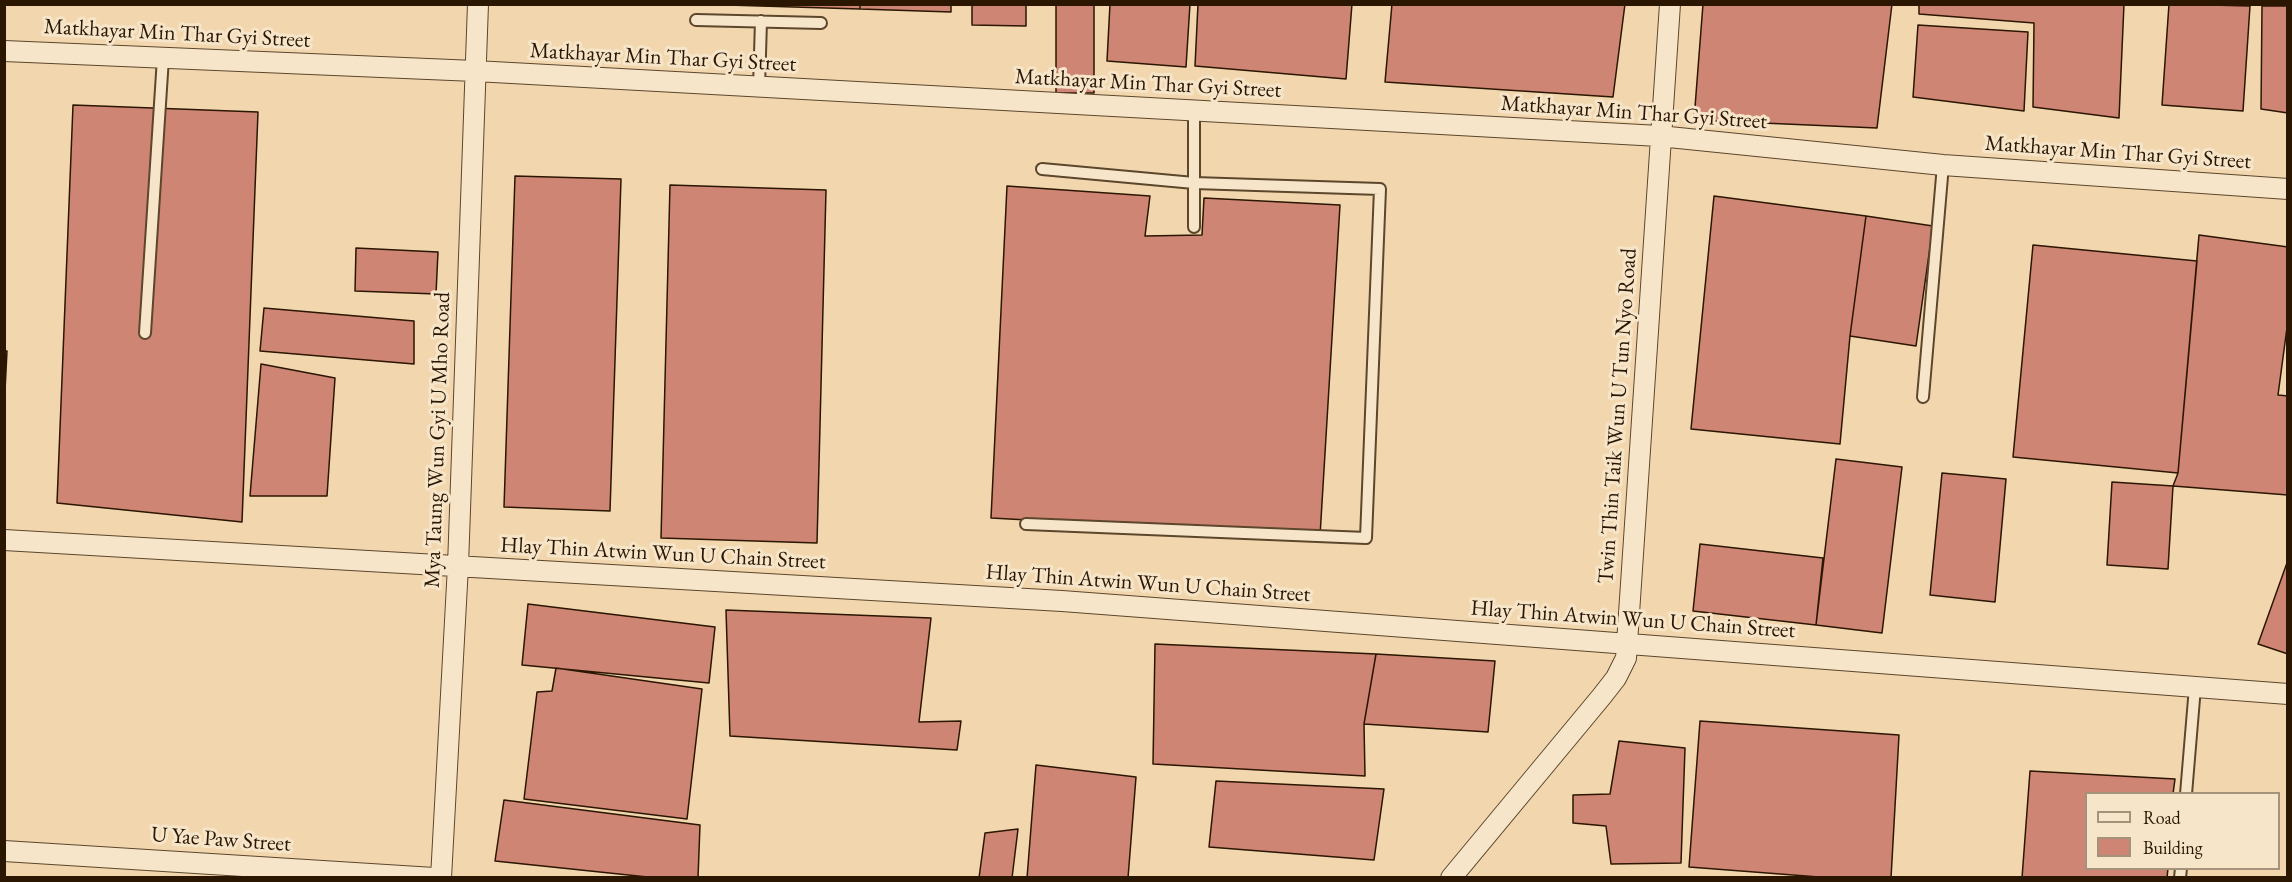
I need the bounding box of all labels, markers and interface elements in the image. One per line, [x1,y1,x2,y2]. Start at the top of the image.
street label: Matkhayar Min Thar Gyi Street [43,14,311,54]
street label: Matkhayar Min Thar Gyi Street [529,38,797,78]
street label: Matkhayar Min Thar Gyi Street [1014,64,1282,104]
street label: Matkhayar Min Thar Gyi Street [1500,91,1768,135]
street label: Matkhayar Min Thar Gyi Street [1984,131,2252,175]
street label: Twin Thin Taik Wun U Tun Nyo Road [1593,247,1643,585]
street label: Mya Taung Wun Gyi U Mho Road [420,292,456,588]
street label: Hlay Thin Atwin Wun U Chain Street [500,532,826,576]
street label: Hlay Thin Atwin Wun U Chain Street [985,559,1311,609]
street label: Hlay Thin Atwin Wun U Chain Street [1470,595,1796,645]
legend [2085,792,2280,870]
text: Road [2143,806,2181,829]
street label: U Yae Paw Street [150,822,292,858]
text: Building [2143,836,2203,859]

